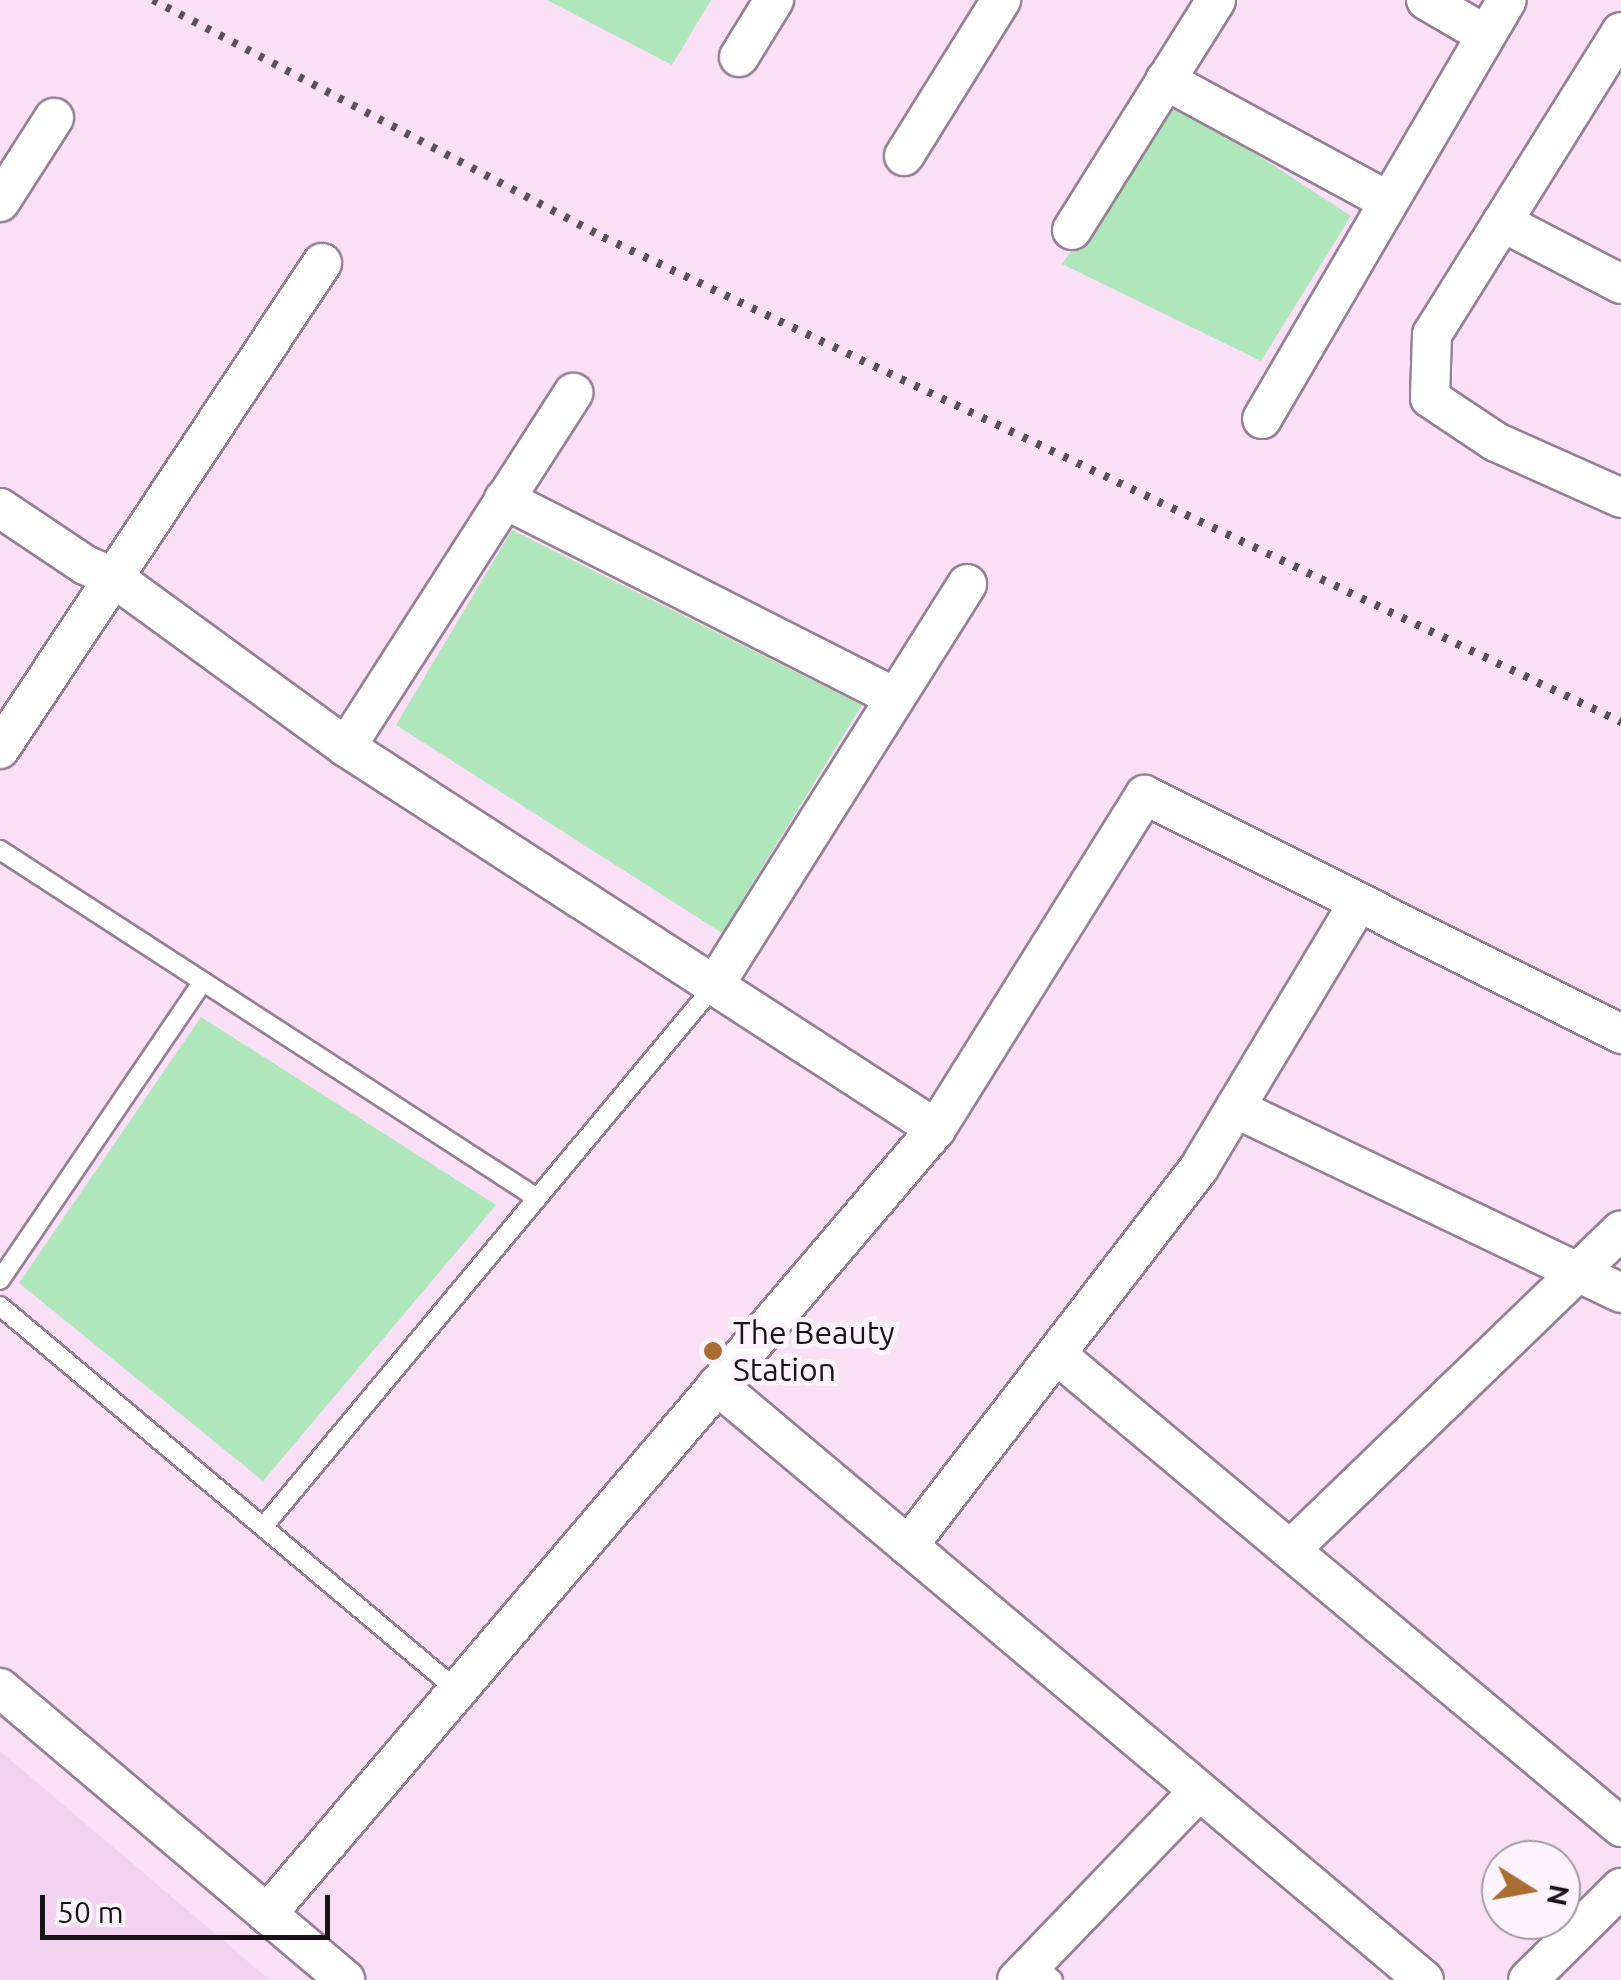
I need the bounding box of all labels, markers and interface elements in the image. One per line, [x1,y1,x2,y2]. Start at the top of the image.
place label: The Beauty Station [733,1314,895,1389]
marker: The Beauty Station [702,1340,724,1362]
north arrow [1481,1840,1581,1940]
scale bar [45,1875,335,1937]
text: N [1542,1882,1576,1909]
text: 50 m [57,1895,124,1929]

